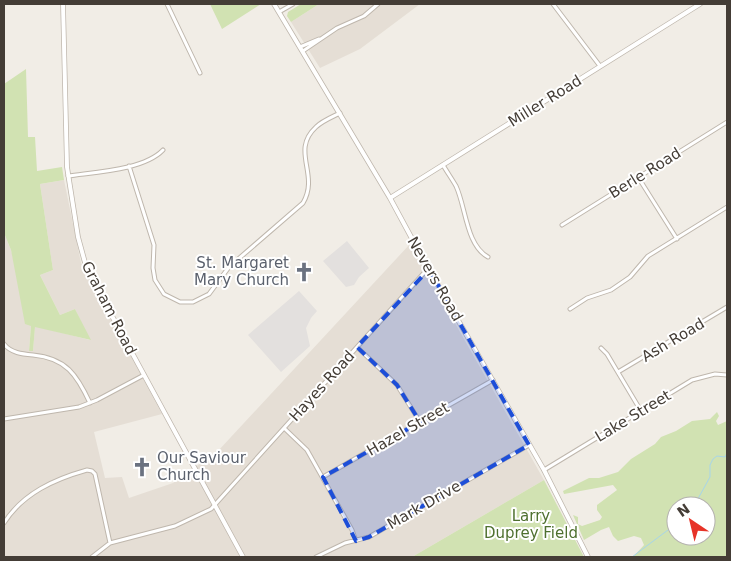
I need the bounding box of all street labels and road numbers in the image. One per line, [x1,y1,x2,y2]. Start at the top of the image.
street label: Miller Road [505,71,585,131]
street label: Berle Road [606,144,684,202]
street label: Nevers Road [403,233,467,325]
street label: Graham Road [78,258,140,358]
street label: Ash Road [638,314,708,366]
street label: Hayes Road [286,347,358,425]
street label: Lake Street [592,386,674,446]
street label: Hazel Street [364,398,452,460]
street label: Mark Drive [384,477,464,533]

